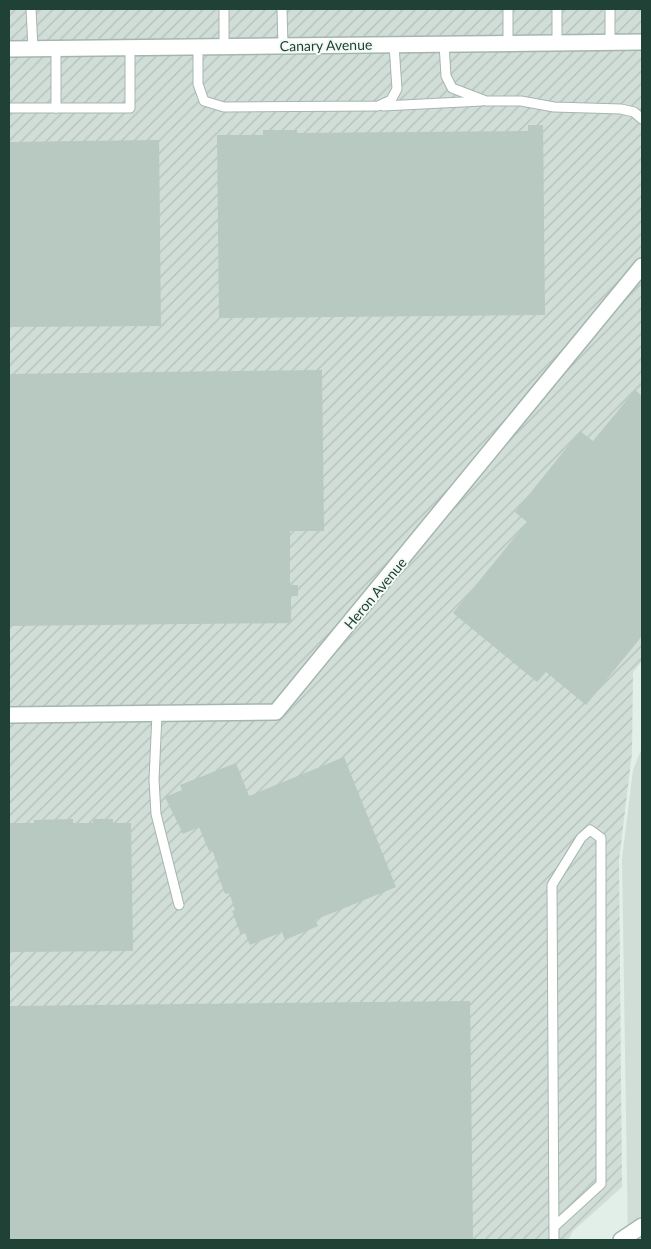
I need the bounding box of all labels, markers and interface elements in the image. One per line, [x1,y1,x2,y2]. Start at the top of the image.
street label: Canary Avenue [280,36,372,54]
street label: Heron Avenue [340,554,410,632]

